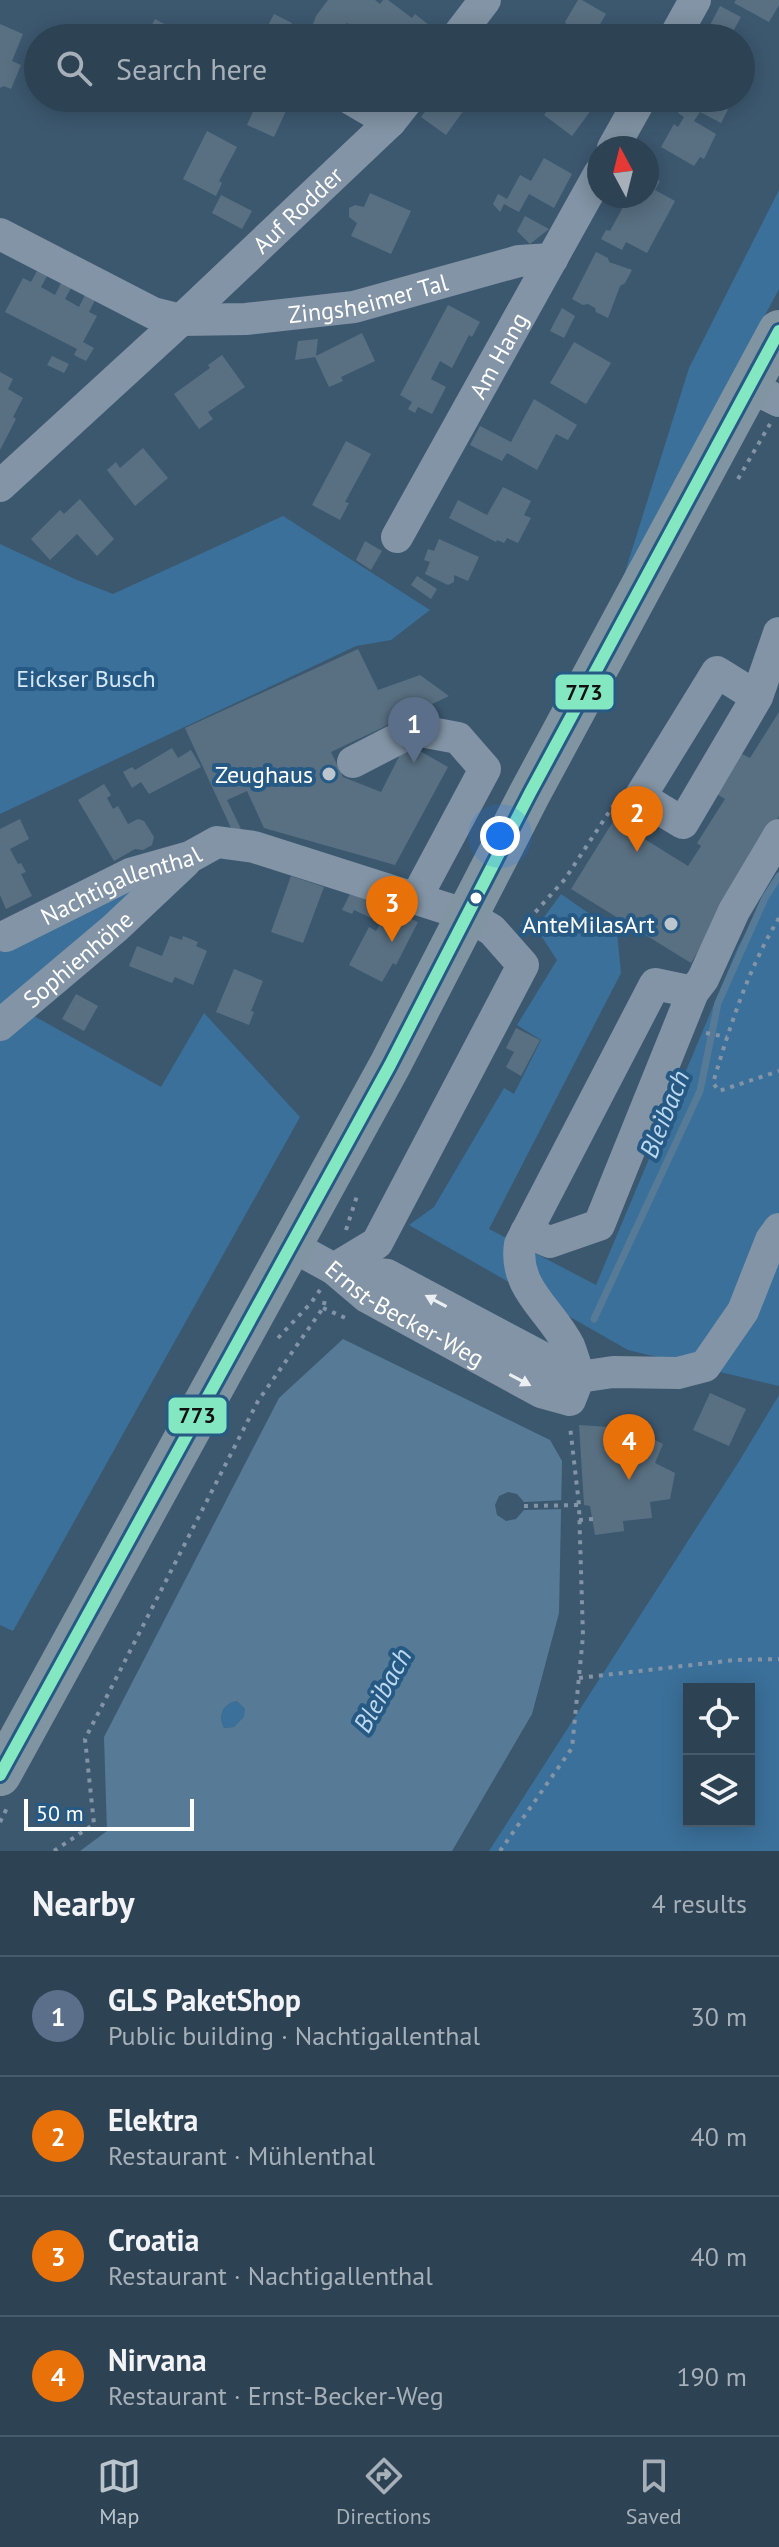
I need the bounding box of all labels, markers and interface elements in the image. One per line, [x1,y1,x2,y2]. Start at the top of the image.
search box [24,24,755,112]
icon: search [52,46,96,90]
text: Search here [116,49,267,88]
north arrow [587,136,659,208]
street label: Auf Rodder [246,159,349,260]
street label: Zingsheimer Tal [287,266,451,330]
street label: Am Hang [462,307,535,404]
park label: Eickser Busch [16,663,156,694]
line badge: 773 [554,673,615,711]
text: 773 [565,678,603,706]
pin: 1 [388,697,440,763]
place label: Zeughaus [215,759,313,790]
marker: Zeughaus [320,765,338,783]
pin: 2 [611,786,663,852]
your location [480,816,520,856]
street label: Nachtigallenthal [35,838,207,932]
pin: 3 [366,876,418,942]
unlabelled marker [468,890,484,906]
street label: Sophienhöhe [16,904,139,1015]
place label: AnteMilasArt [522,909,655,940]
marker: AnteMilasArt [662,915,680,933]
water label: Bleibach [632,1066,696,1162]
street label: Ernst-Becker-Weg [319,1253,490,1374]
one-way arrow [425,1294,447,1308]
one-way arrow [509,1374,532,1387]
line badge: 773 [167,1396,228,1435]
text: 773 [178,1401,216,1429]
pin: 4 [603,1414,655,1480]
water label: Bleibach [345,1642,419,1738]
map controls [683,1683,755,1827]
button: locate [683,1683,755,1755]
button: layers [683,1755,755,1827]
scale bar [24,1795,194,1831]
text: 50 m [36,1799,84,1827]
text: Nearby [32,1881,134,1925]
text: 4 results [652,1887,747,1920]
text: GLS PaketShop [108,1980,301,2019]
text: 1 [51,2000,65,2033]
text: 30 m [691,2000,747,2033]
text: Public building · Nachtigallenthal [108,2019,480,2052]
text: Elektra [108,2100,198,2139]
text: 2 [51,2120,65,2153]
text: 40 m [691,2120,747,2153]
text: Restaurant · Mühlenthal [108,2139,375,2172]
text: Croatia [108,2220,199,2259]
text: 3 [51,2240,65,2273]
text: 40 m [691,2240,747,2273]
text: Restaurant · Nachtigallenthal [108,2259,433,2292]
text: Nirvana [108,2340,207,2379]
text: 4 [51,2360,65,2393]
text: 190 m [676,2360,747,2393]
text: Restaurant · Ernst-Becker-Weg [108,2379,444,2412]
tab: Map [97,2454,141,2530]
tab: Directions [336,2454,431,2530]
tab: Saved [626,2454,682,2530]

